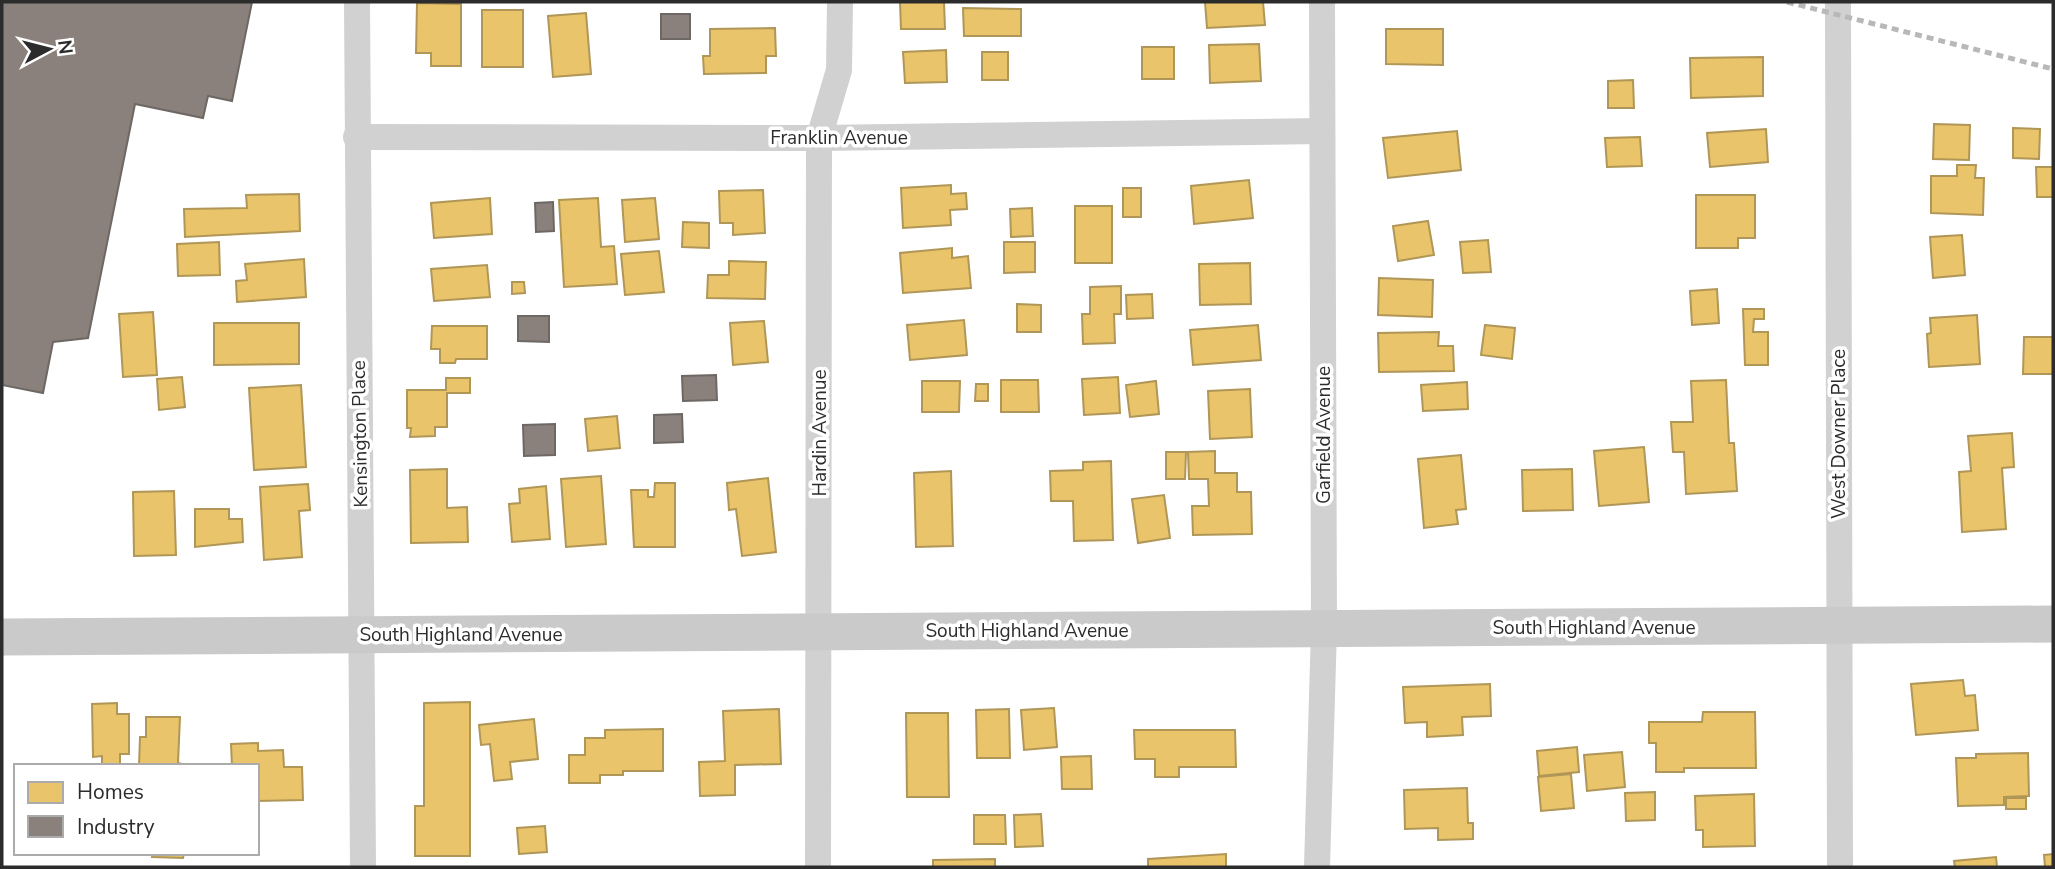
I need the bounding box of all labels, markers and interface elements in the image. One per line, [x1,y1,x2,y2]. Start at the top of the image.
north arrow [14,14,84,84]
text: N [51,38,79,56]
street label: Franklin Avenue [770,125,908,151]
street label: West Downer Place [1826,349,1852,519]
street label: Kensington Place [346,360,374,508]
street label: Garfield Avenue [1311,366,1337,504]
street label: Hardin Avenue [807,369,833,497]
street label: South Highland Avenue [1492,615,1696,641]
street label: South Highland Avenue [925,618,1129,644]
street label: South Highland Avenue [359,622,563,648]
legend [14,764,259,855]
text: Homes [77,778,144,806]
text: Industry [77,813,155,841]

